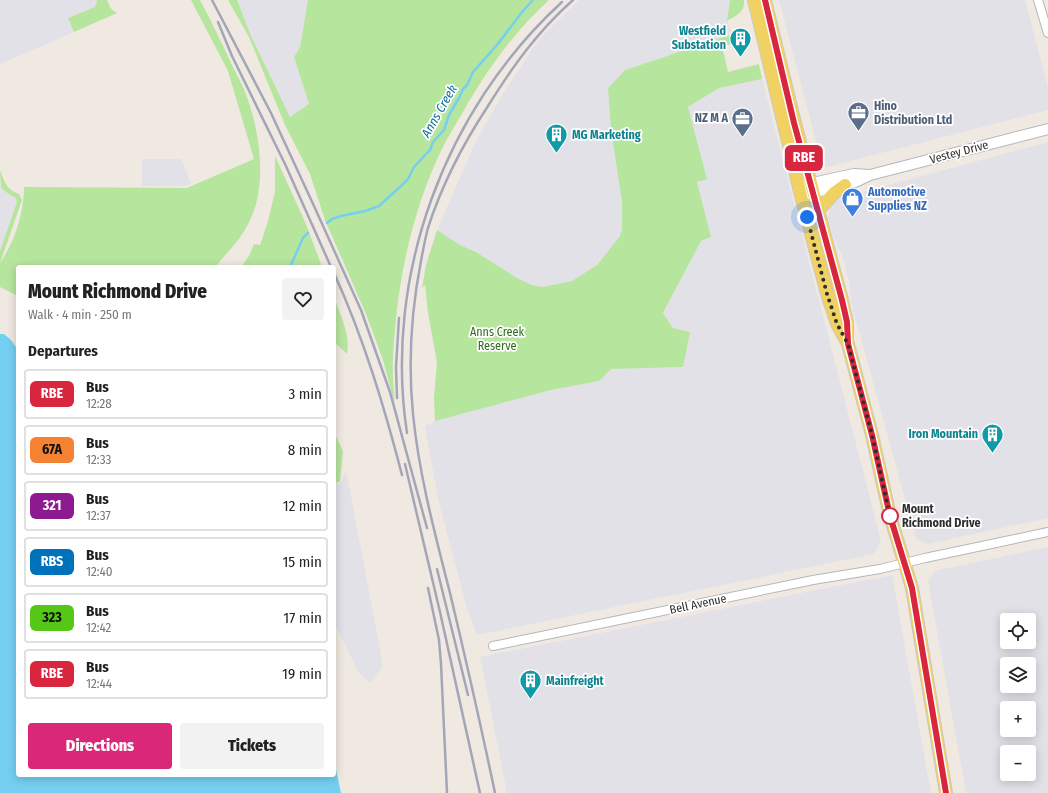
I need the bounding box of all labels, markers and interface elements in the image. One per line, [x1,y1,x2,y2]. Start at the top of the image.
place label: Westfield Substation [672,24,726,52]
building icon: Westfield Substation [728,25,754,58]
water label: Anns Creek [417,82,460,141]
place label: Hino Distribution Ltd [874,99,952,127]
office icon: Hino Distribution Ltd [845,100,871,133]
office icon: NZ M A [730,105,756,138]
place label: NZ M A [695,111,728,125]
building icon: MG Marketing [543,122,569,155]
place label: MG Marketing [572,128,641,142]
street label: Vestey Drive [928,137,990,167]
line badge: RBE [781,145,827,171]
text: RBE [793,149,815,166]
place label: Automotive Supplies NZ [867,185,927,213]
shop icon: Automotive Supplies NZ [840,186,866,219]
your location [797,207,817,227]
button: heart [282,278,324,320]
text: Mount Richmond Drive [28,280,207,303]
text: Walk · 4 min · 250 m [28,307,132,322]
park label: Anns Creek Reserve [470,325,524,353]
text: Departures [28,342,98,360]
text: Bus [86,378,109,396]
text: RBE [41,385,63,402]
text: 3 min [288,385,322,403]
text: 12:28 [86,396,112,411]
building icon: Iron Mountain [980,421,1006,454]
place label: Iron Mountain [908,427,978,441]
text: Bus [86,434,109,452]
text: 67A [42,441,62,458]
text: 8 min [288,441,322,459]
text: 12:33 [86,452,111,467]
text: Bus [86,490,109,508]
text: 321 [43,497,61,514]
text: 12 min [283,497,322,515]
place label: Mount Richmond Drive [902,502,981,530]
marker: Mount Richmond Drive [881,507,899,525]
text: 12:37 [86,508,111,523]
text: Bus [86,546,109,564]
text: RBS [41,553,63,570]
text: 15 min [283,553,322,571]
text: 12:40 [86,564,113,579]
street label: Bell Avenue [668,591,728,617]
text: Bus [86,602,109,620]
text: 323 [42,609,62,626]
text: 17 min [283,609,322,627]
map controls [1000,613,1036,781]
button: locate [1000,613,1036,649]
text: 12:42 [86,620,111,635]
button: layers [1000,657,1036,693]
text: Bus [86,658,109,676]
text: RBE [41,665,63,682]
text: 19 min [282,665,322,683]
building icon: Mainfreight [518,668,544,701]
place label: Mainfreight [546,674,604,688]
text: 12:44 [86,676,112,691]
button: + [1000,701,1036,737]
button: Directions [28,723,172,769]
button: Tickets [180,723,324,769]
button: − [1000,745,1036,781]

